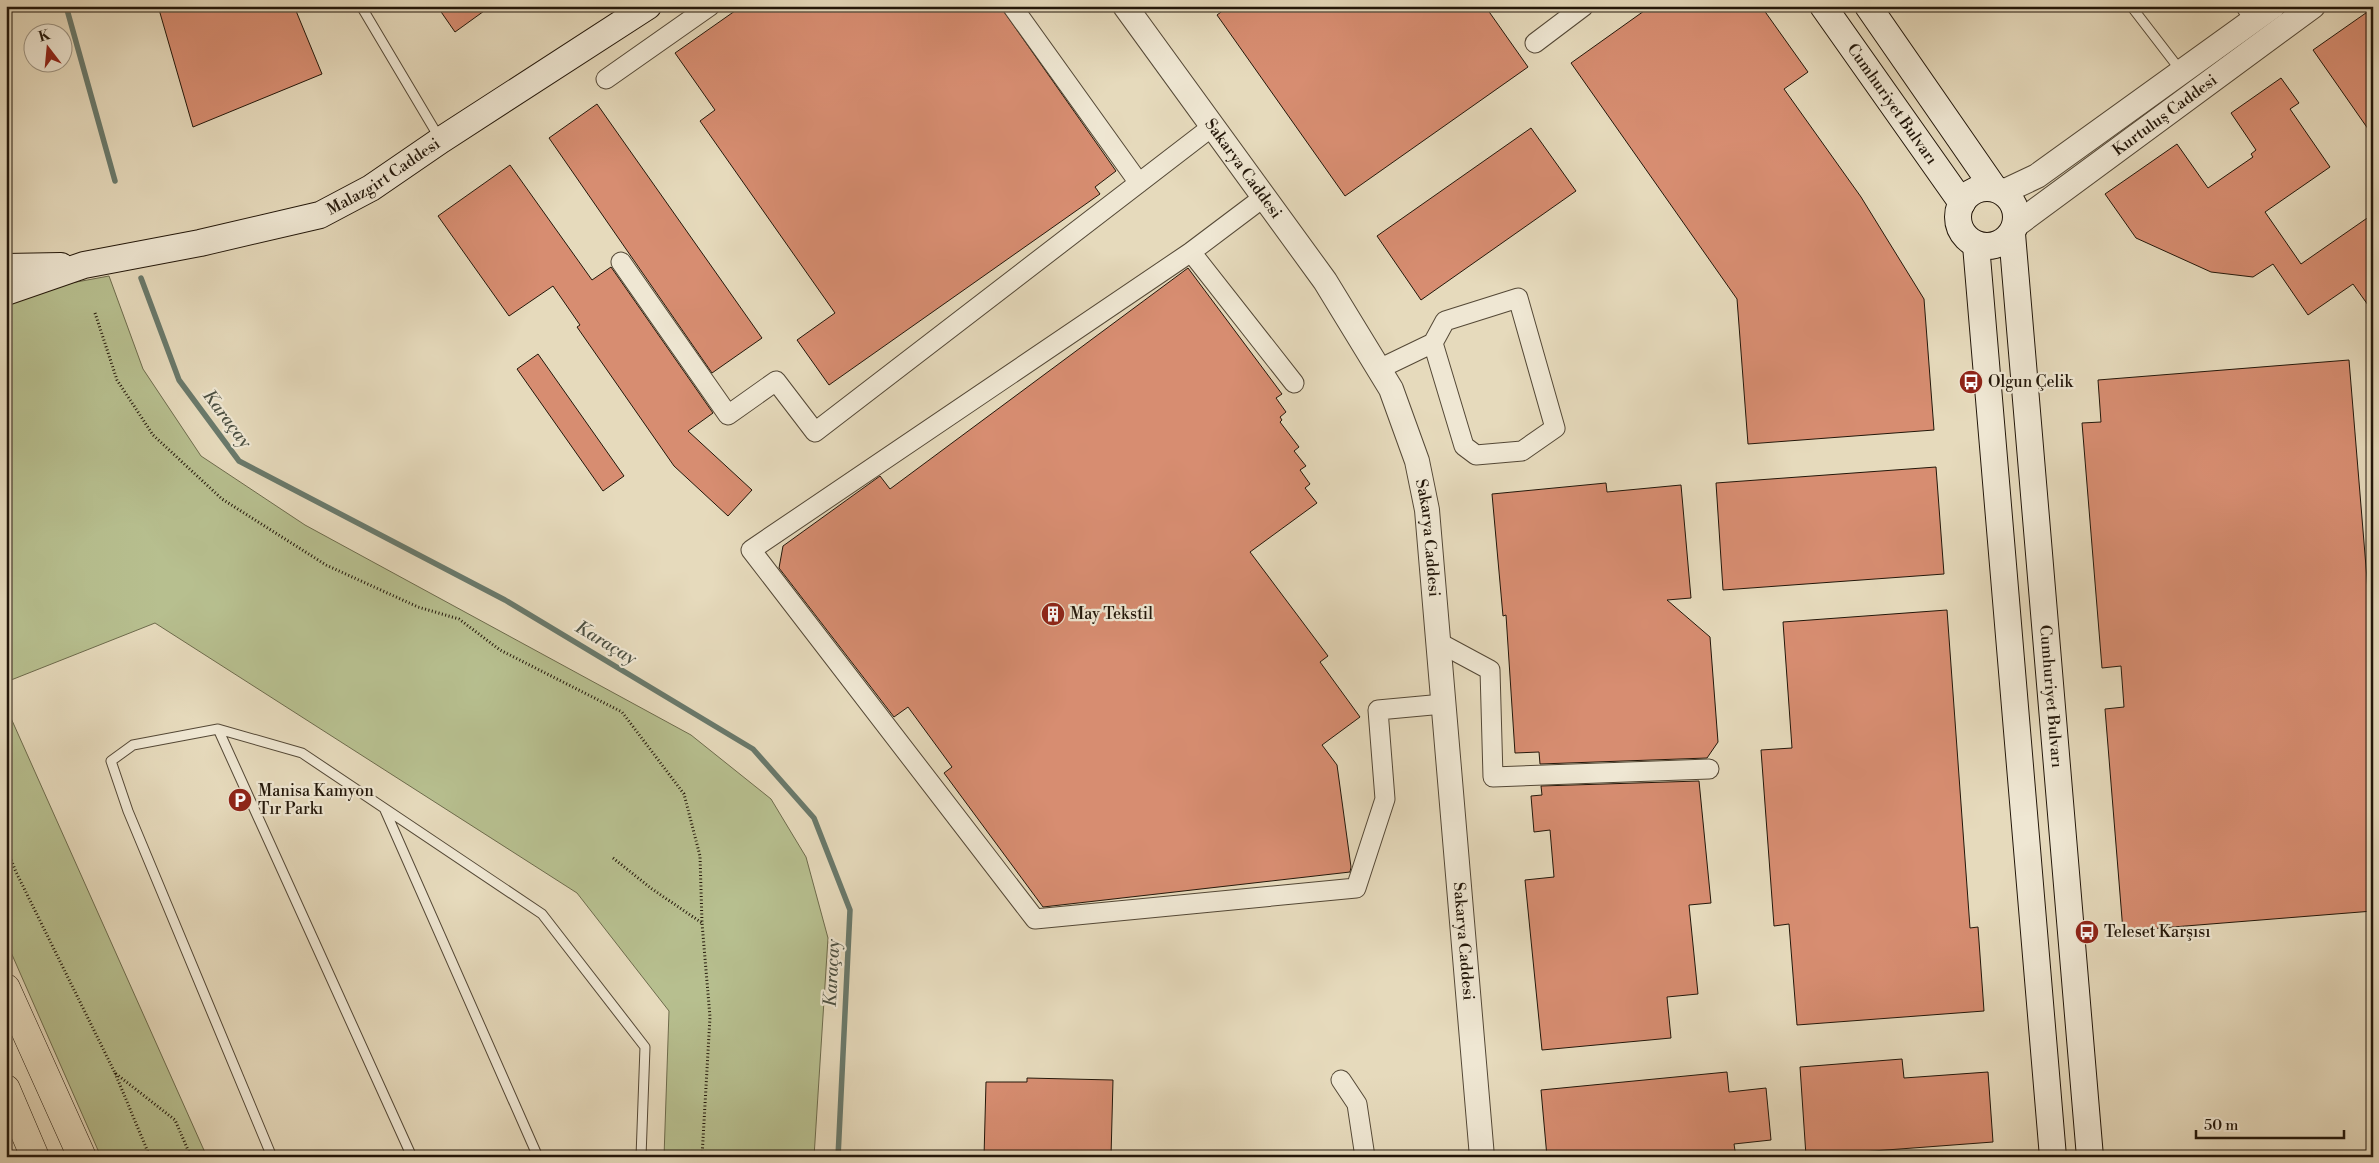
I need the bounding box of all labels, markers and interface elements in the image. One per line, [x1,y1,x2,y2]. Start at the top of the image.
north arrow [22,22,72,72]
text: K [37,26,53,47]
street label: Cumhuriyet Bulvarı [1843,40,1942,168]
street label: Kurtuluş Caddesi [2109,70,2221,160]
street label: Sakarya Caddesi [1200,115,1286,222]
street label: Malazgirt Caddesi [323,134,444,220]
bus stop icon: Olgun Çelik [1958,369,1984,395]
place label: Olgun Çelik [1988,372,2075,392]
water label: Karaçay [197,385,257,453]
street label: Sakarya Caddesi [1411,477,1444,598]
building icon: May Tekstil [1040,601,1066,627]
place label: May Tekstil [1070,604,1153,624]
water label: Karaçay [571,616,641,671]
street label: Cumhuriyet Bulvarı [2035,624,2067,769]
place label: Manisa Kamyon Tır Parkı [258,781,374,819]
parking icon: Manisa Kamyon Tır Parkı [227,787,253,813]
street label: Sakarya Caddesi [1449,881,1479,1001]
bus stop icon: Teleset Karşısı [2074,919,2100,945]
place label: Teleset Karşısı [2104,922,2211,942]
water label: Karaçay [819,938,845,1007]
scale bar [2196,1108,2344,1140]
text: 50 m [2204,1116,2238,1135]

